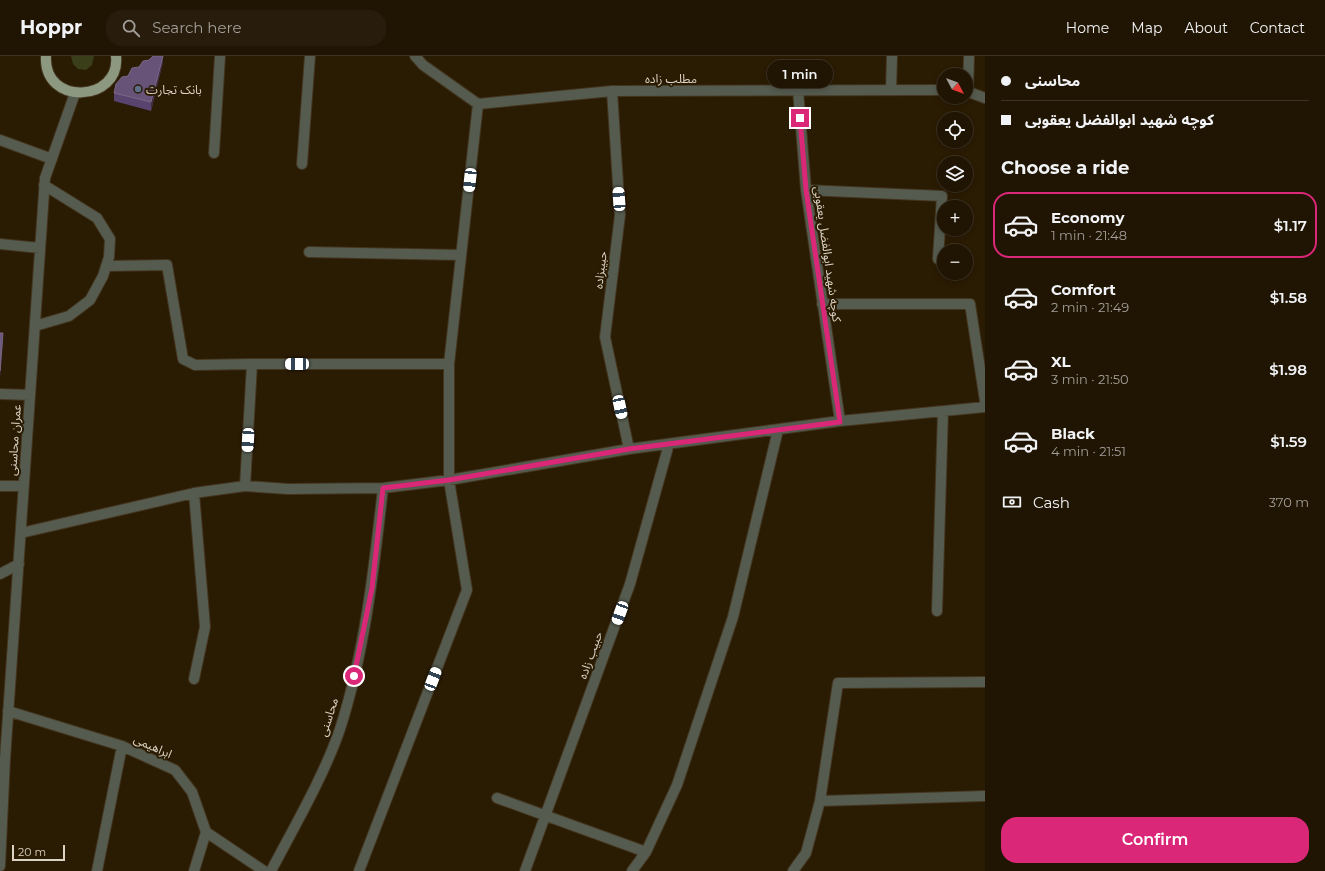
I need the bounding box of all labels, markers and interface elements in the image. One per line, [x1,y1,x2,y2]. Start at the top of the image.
search box [106,10,386,46]
text: Hoppr [20,16,82,39]
icon: search [120,17,142,39]
text: Search here [152,18,241,37]
text: Home [1066,19,1109,37]
text: Map [1131,19,1162,37]
text: About [1184,19,1228,37]
text: Contact [1250,19,1305,37]
callout: 1 min [767,60,833,88]
text: 1 min [783,66,817,82]
north arrow [937,68,973,104]
map controls [937,68,973,280]
street label: مطلب زاده [645,71,697,86]
text: محاسنی [1025,71,1080,90]
place label: بانک تجارت [146,82,202,97]
marker: بانک تجارت [133,84,143,94]
route end [791,109,809,127]
text: کوچه شهید ابوالفضل یعقوبی [1025,110,1214,129]
button: locate [937,112,973,148]
button: layers [937,156,973,192]
text: Choose a ride [1001,157,1129,179]
car [463,167,477,193]
street label: کوچه شهید ابوالفضل یعقوبی [810,185,845,324]
car [612,187,626,211]
button: + [937,200,973,236]
icon: car [1003,207,1039,243]
text: Economy [1051,208,1124,227]
text: $1.17 [1274,216,1307,235]
text: 1 min · 21:48 [1051,227,1127,243]
button: − [937,244,973,280]
street label: حبیبزاده [590,250,610,290]
icon: car [1003,279,1039,315]
text: Comfort [1051,280,1116,299]
text: $1.58 [1270,288,1307,307]
text: 2 min · 21:49 [1051,299,1129,315]
icon: car [1003,351,1039,387]
text: XL [1051,352,1070,371]
car [285,358,309,370]
text: $1.98 [1269,360,1307,379]
text: 3 min · 21:50 [1051,371,1129,387]
car [612,394,628,420]
street label: عمران محاسنی [4,404,24,476]
icon: car [1003,423,1039,459]
text: Black [1051,424,1095,443]
car [241,428,255,452]
text: $1.59 [1270,432,1307,451]
text: 4 min · 21:51 [1051,443,1126,459]
icon: cash [1001,491,1023,513]
text: Cash [1033,493,1070,512]
text: 370 m [1269,494,1309,510]
car [610,600,630,626]
street label: حبیب زاده [574,629,606,681]
car [423,666,443,692]
route start [345,667,363,685]
street label: محاسنی [315,696,341,738]
street label: ابراهیمی [131,731,175,761]
button: Confirm [1001,817,1309,863]
scale bar [12,843,65,862]
text: 20 m [18,845,46,859]

